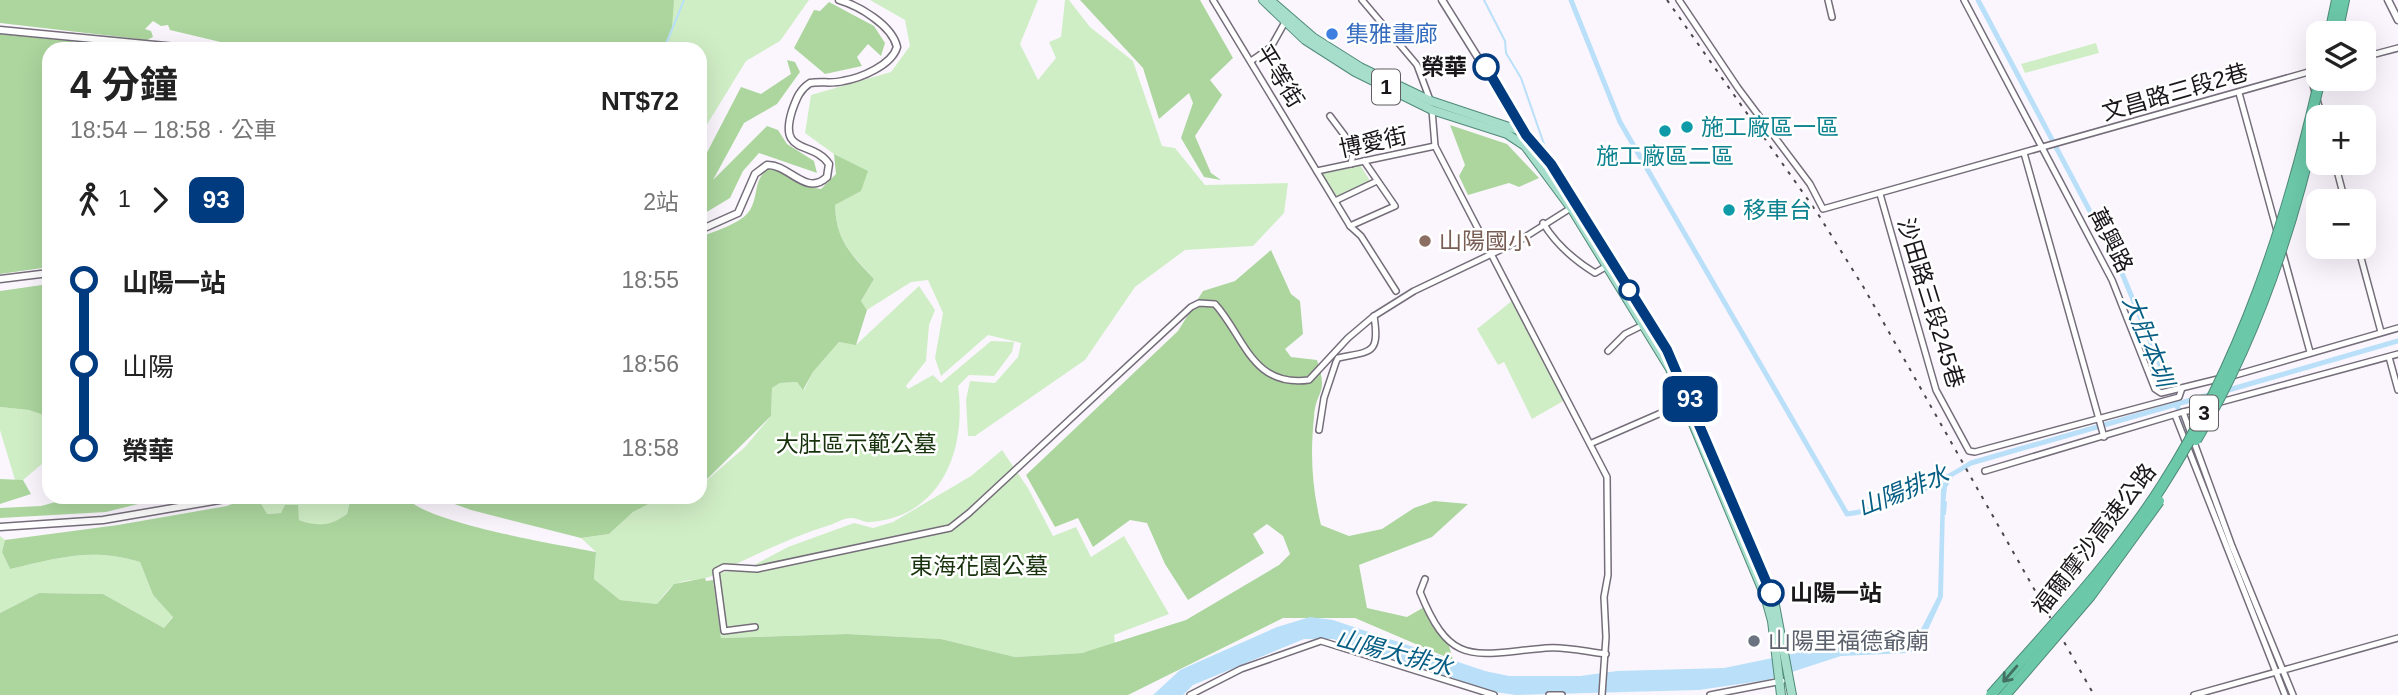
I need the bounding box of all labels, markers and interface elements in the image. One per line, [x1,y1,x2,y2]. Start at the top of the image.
place label: 集雅畫廊 [1346,21,1438,47]
map controls [2306,21,2376,259]
button: layers [2306,21,2376,91]
marker: 集雅畫廊 [1324,26,1340,42]
street label: 平等街 [1251,40,1309,112]
place label: 榮華 [1421,54,1467,80]
marker: 榮華 [1473,54,1499,80]
street label: 文昌路三段2巷 [2099,59,2251,125]
text: 4 分鐘 [70,64,178,106]
road number: 1 [1372,70,1400,104]
text: NT$72 [601,86,679,116]
button: + [2306,105,2376,175]
place label: 施工廠區一區 [1701,114,1839,140]
text: 18:54 – 18:58 · 公車 [70,117,277,143]
marker: 施工廠區一區 [1679,119,1695,135]
street label: 博愛街 [1337,122,1409,162]
marker: 施工廠區二區 [1657,123,1673,139]
place label: 施工廠區二區 [1596,143,1734,169]
icon: walk [70,181,108,219]
icon: forward [141,181,179,219]
text: 1 [118,186,131,212]
text: 93 [203,186,230,213]
text: 2站 [643,189,679,215]
button: − [2306,189,2376,259]
place label: 移車台 [1743,197,1812,223]
marker: 移車台 [1721,202,1737,218]
street label: 萬興路 [2084,203,2138,277]
street label: 沙田路三段245巷 [1893,215,1969,391]
place label: 山陽國小 [1439,228,1531,254]
marker: 山陽國小 [1417,233,1433,249]
text: 18:55 [621,267,679,293]
text: 山陽一站 [122,268,226,298]
unlabelled marker [1619,280,1639,300]
water label: 大肚本圳 [2118,291,2180,393]
text: 18:56 [621,351,679,377]
text: 山陽 [122,352,174,382]
line badge: 93 [1658,376,1722,422]
text: 93 [1677,385,1703,412]
road number: 3 [2190,396,2218,430]
park label: 大肚區示範公墓 [776,431,937,457]
text: 18:58 [621,435,679,461]
text: 榮華 [122,436,174,466]
street label: 福爾摩沙高速公路 [2027,458,2161,620]
water label: 山陽排水 [1853,460,1953,521]
park label: 東海花園公墓 [910,553,1048,579]
marker: 山陽一站 [1758,580,1784,606]
place label: 山陽一站 [1790,580,1882,606]
water label: 山陽大排水 [1333,624,1457,681]
place label: 山陽里福德爺廟 [1768,628,1929,654]
marker: 山陽里福德爺廟 [1746,633,1762,649]
one-way arrow [2002,664,2018,682]

